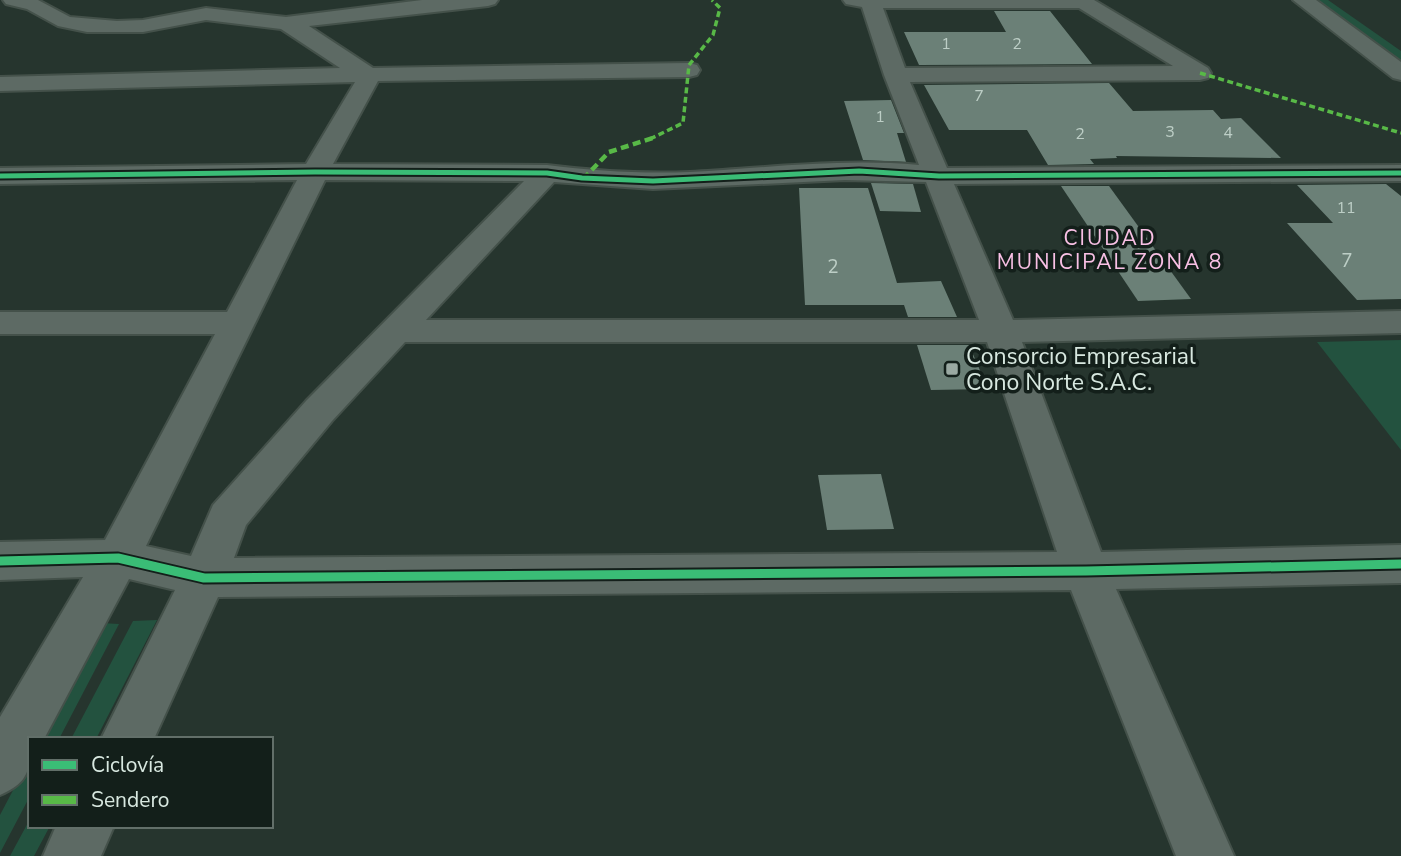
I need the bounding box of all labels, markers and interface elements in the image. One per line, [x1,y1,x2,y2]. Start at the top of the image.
house number: 1 [941,33,951,55]
house number: 2 [1012,33,1022,55]
house number: 7 [974,85,984,107]
house number: 1 [875,106,885,128]
house number: 3 [1165,121,1175,143]
house number: 4 [1223,122,1233,144]
house number: 2 [1075,123,1085,145]
house number: 11 [1336,197,1356,219]
district label: CIUDAD MUNICIPAL ZONA 8 [997,224,1223,276]
house number: 7 [1341,248,1353,274]
house number: 2 [827,254,839,280]
place label: Consorcio Empresarial Cono Norte S.A.C. [966,341,1196,398]
marker: Consorcio Empresarial Cono Norte S.A.C. [944,361,960,377]
legend [28,737,273,828]
text: Ciclovía [91,751,164,779]
text: Sendero [91,786,170,814]

